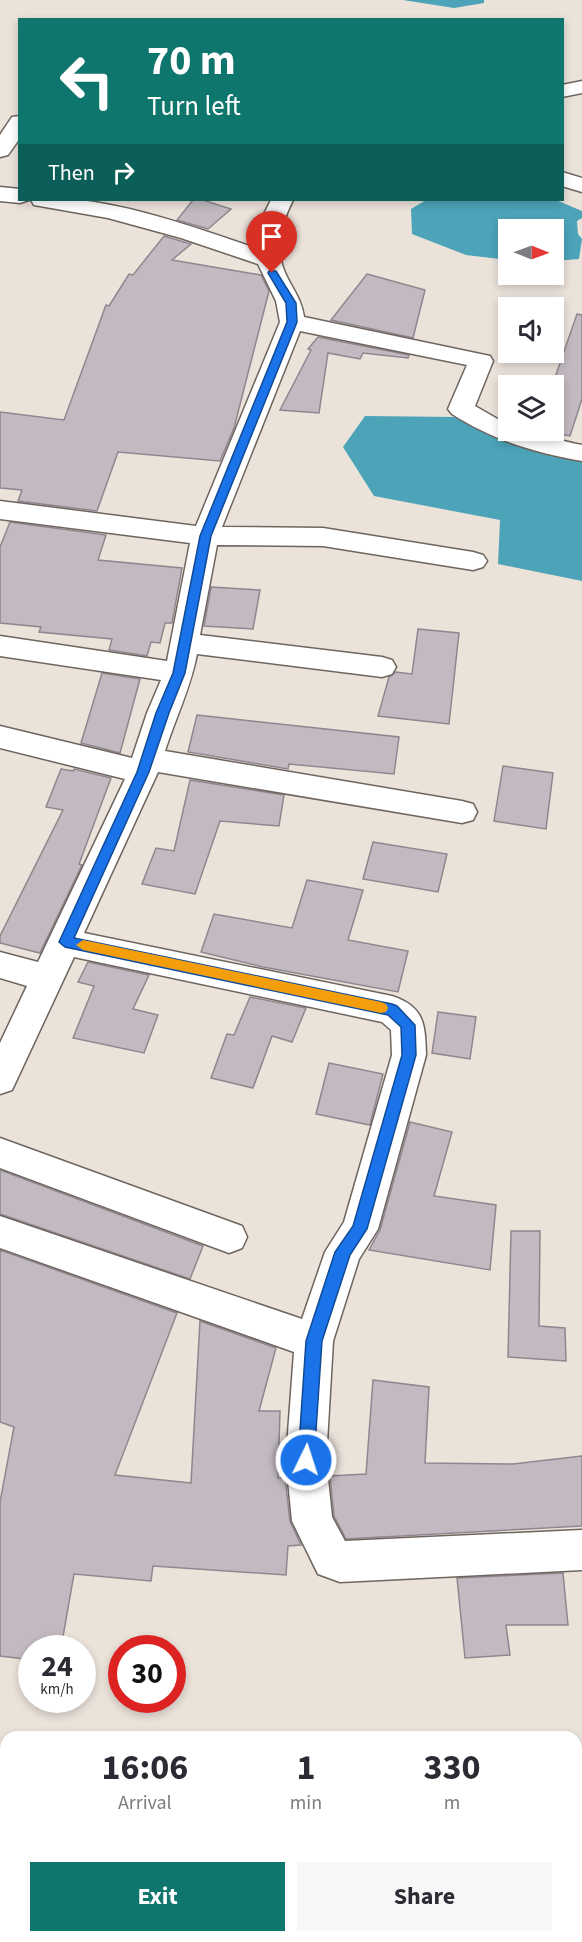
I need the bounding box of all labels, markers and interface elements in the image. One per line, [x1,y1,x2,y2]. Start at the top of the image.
text: 70 m [147,31,236,91]
icon: left [48,42,126,120]
text: Turn left [147,87,241,126]
icon: right [107,156,140,189]
text: Then [48,157,95,189]
pin [246,211,297,273]
north arrow [498,219,564,285]
map controls [498,219,564,441]
icon: arrive [255,220,288,253]
button: sound [498,297,564,363]
button: layers [498,375,564,441]
position arrow [274,1428,338,1492]
speed limit sign: 30 [108,1635,186,1713]
text: 24 [41,1645,73,1688]
text: km/h [40,1679,74,1700]
text: 16:06 [101,1742,188,1793]
text: 1 [296,1742,315,1793]
text: 330 [424,1742,481,1793]
text: Arrival [118,1789,172,1817]
text: min [290,1789,322,1817]
text: m [444,1789,460,1817]
button: Exit [30,1862,285,1931]
button: Share [297,1862,552,1931]

